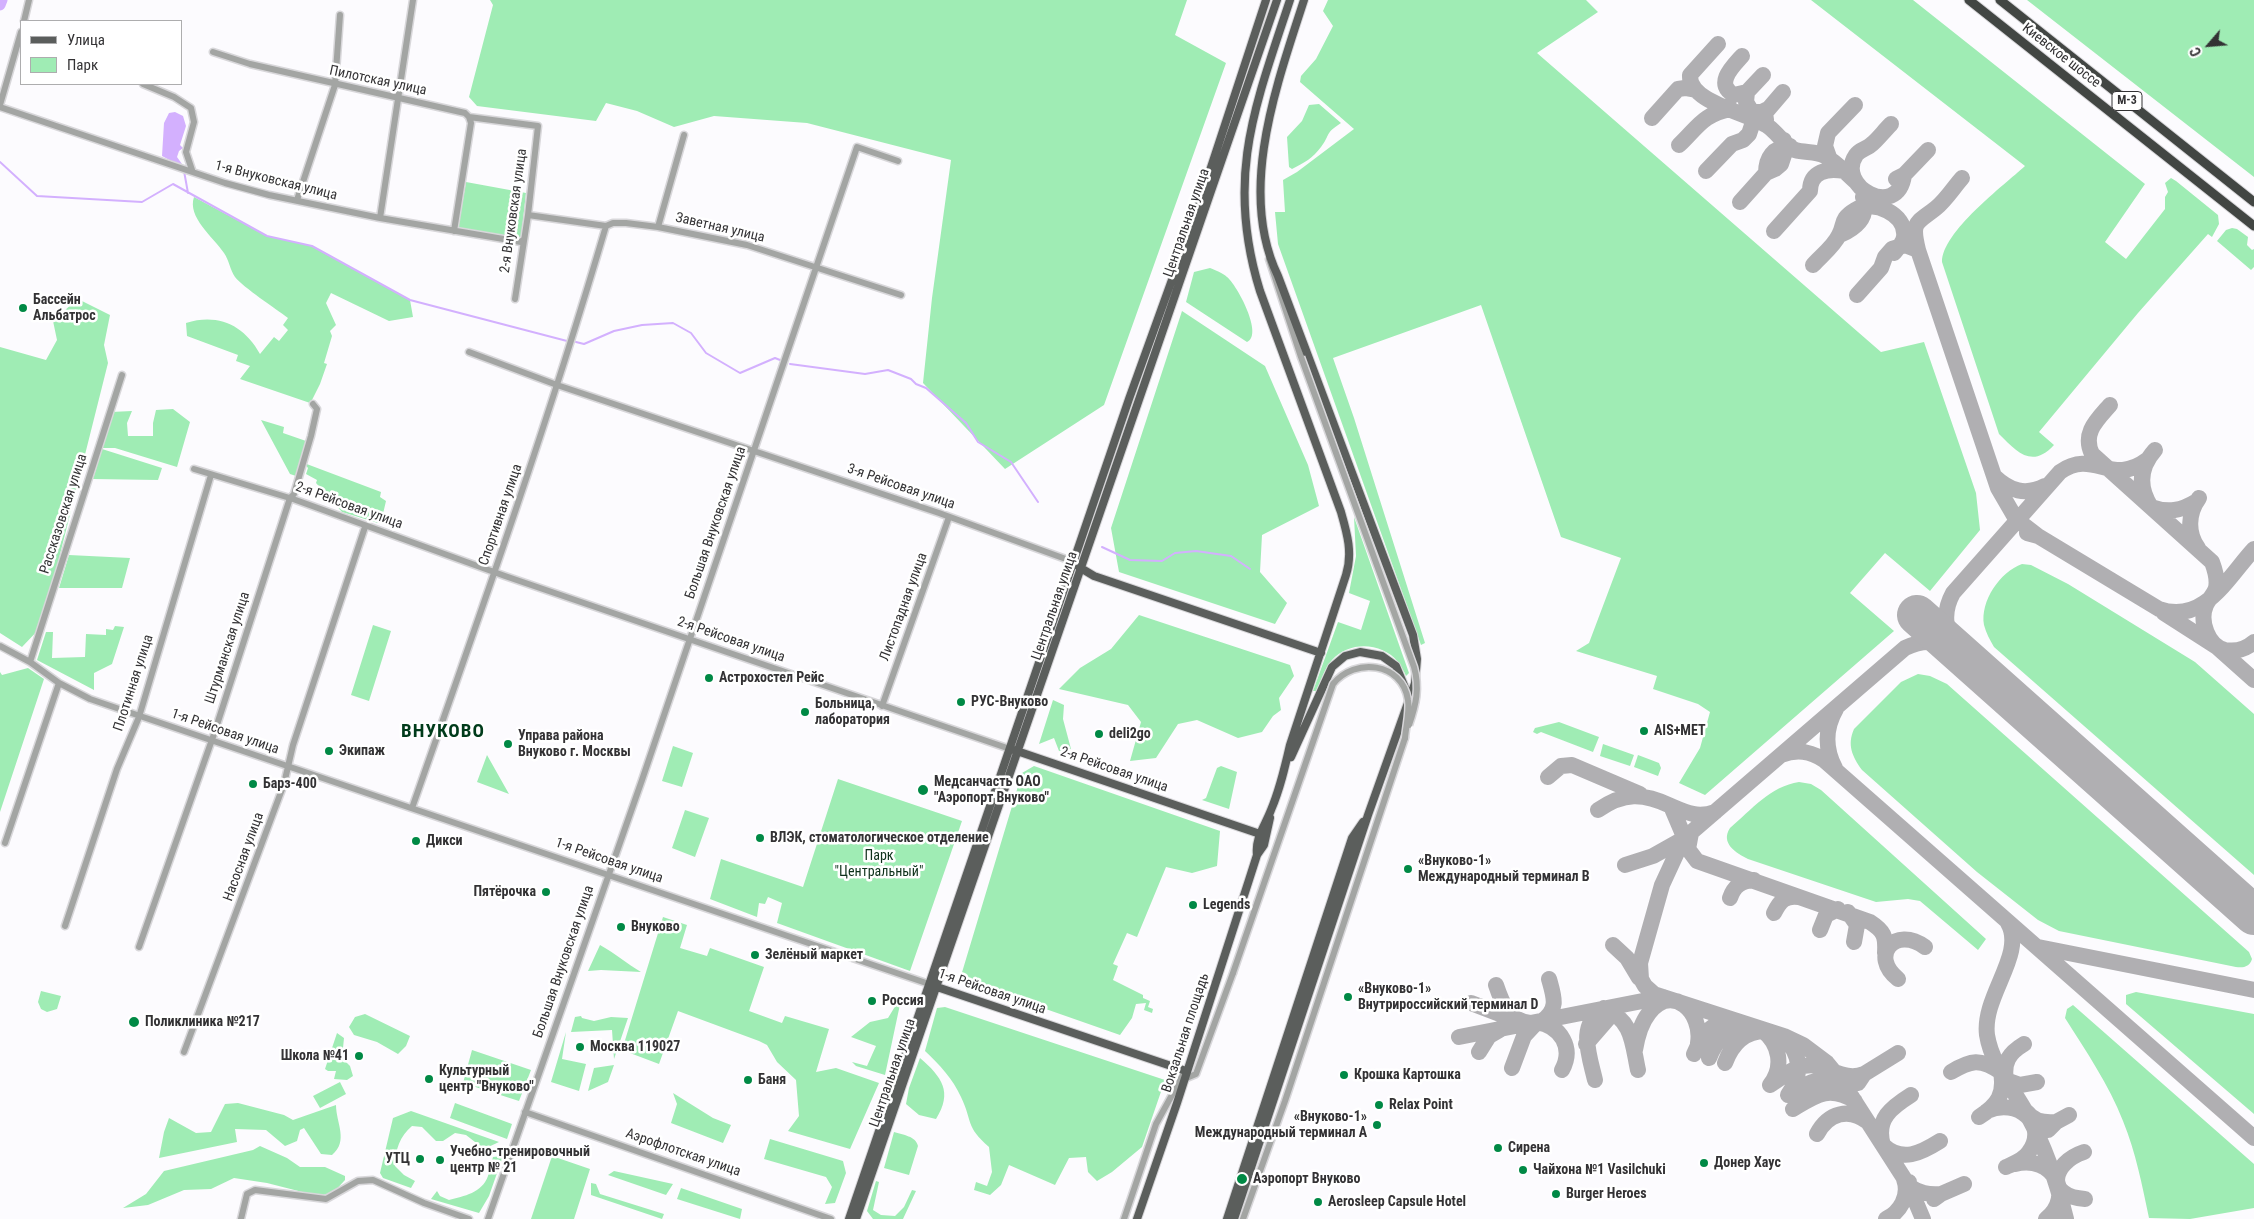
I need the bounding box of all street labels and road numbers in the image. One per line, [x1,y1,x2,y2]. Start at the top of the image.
street label: Киевское шоссе [2019,20,2103,92]
street label: Пилотская улица [328,62,428,100]
road number: М-3 [2112,92,2142,110]
street label: 2-я Внуковская улица [497,148,531,274]
street label: 1-я Внуковская улица [213,158,339,204]
street label: Центральная улица [1161,167,1213,279]
street label: Заветная улица [674,210,766,246]
street label: Большая Внуковская улица [682,445,750,601]
street label: Рассказовская улица [37,452,91,576]
street label: 3-я Рейсовая улица [845,461,957,513]
street label: Спортивная улица [476,462,526,568]
street label: 2-я Рейсовая улица [293,479,405,533]
street label: Центральная улица [1029,550,1081,662]
street label: Листопадная улица [877,551,931,663]
street label: Штурманская улица [202,590,254,706]
street label: 2-я Рейсовая улица [675,614,787,666]
street label: Плотинная улица [110,633,158,733]
street label: 1-я Рейсовая улица [169,706,281,758]
street label: 2-я Рейсовая улица [1058,744,1170,796]
street label: Насосная улица [220,810,268,904]
street label: 1-я Рейсовая улица [553,835,665,887]
street label: Большая Внуковская улица [530,884,598,1040]
street label: 1-я Рейсовая улица [936,966,1048,1018]
street label: Вокзальная площадь [1159,971,1213,1095]
street label: Центральная улица [867,1017,919,1129]
street label: Аэрофлотская улица [623,1125,743,1181]

